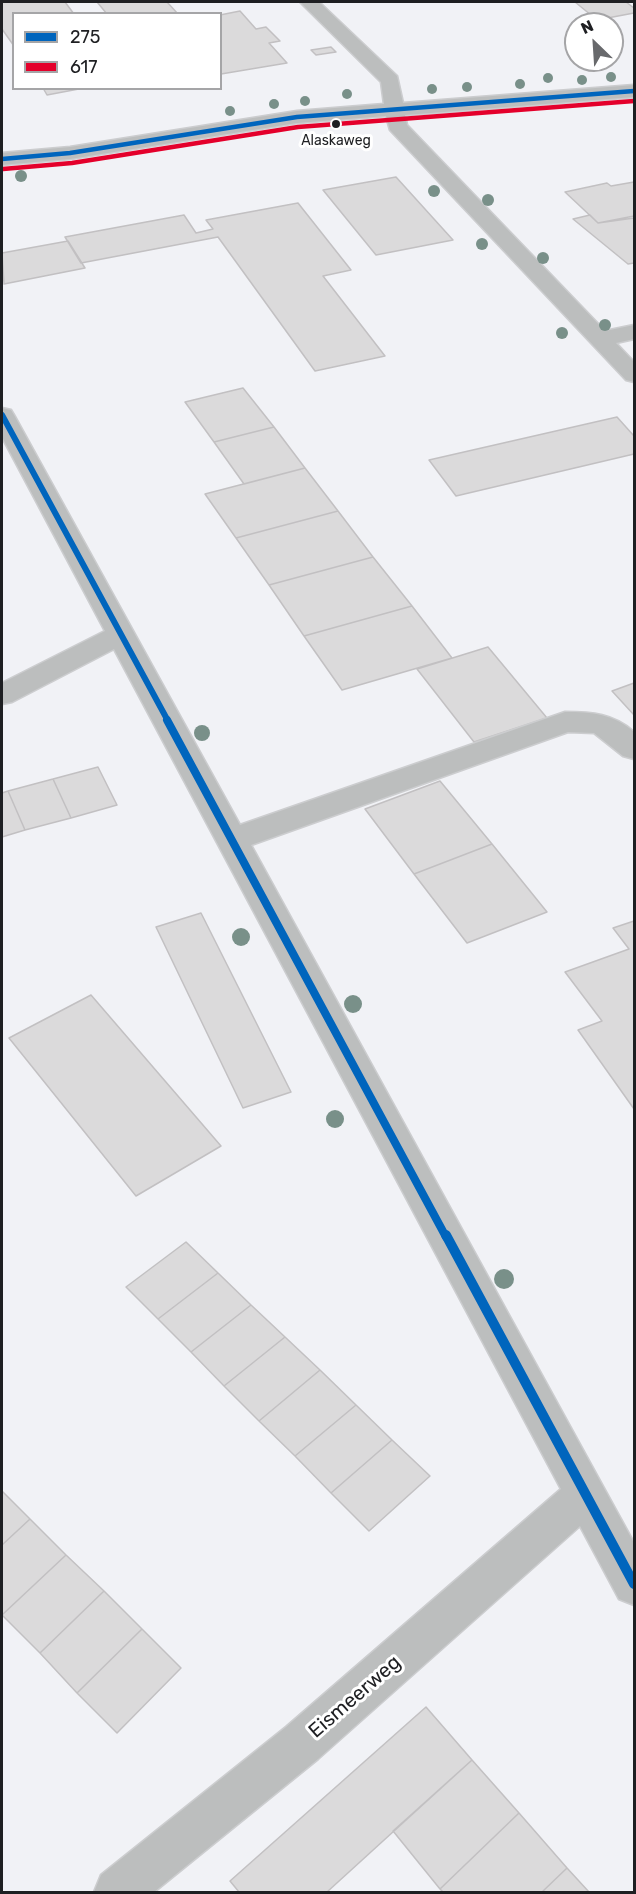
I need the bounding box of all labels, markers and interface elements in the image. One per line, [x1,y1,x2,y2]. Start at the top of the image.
legend [12,12,222,90]
north arrow [564,12,624,72]
text: N [578,16,596,38]
text: 275 [70,26,101,48]
text: 617 [70,56,97,78]
marker: Alaskaweg [330,118,342,130]
place label: Alaskaweg [301,133,371,149]
street label: Eismeerweg [304,1651,406,1743]

